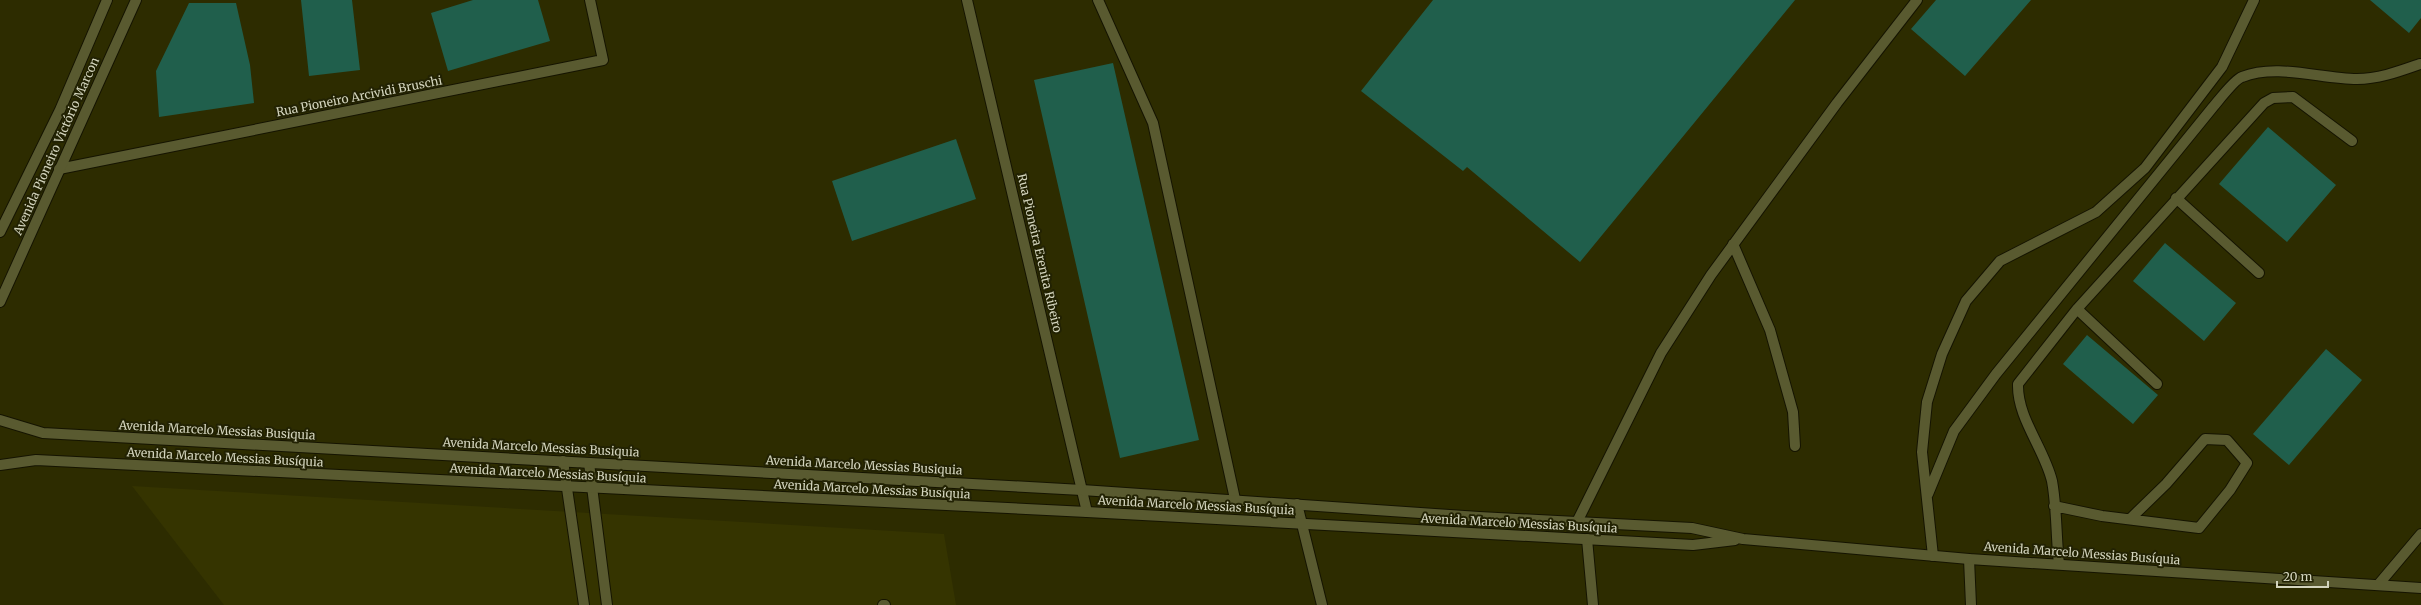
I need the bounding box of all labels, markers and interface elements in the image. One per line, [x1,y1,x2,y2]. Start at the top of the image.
street label: Avenida Pioneiro Victório Marcon [9,55,102,238]
street label: Rua Pioneiro Arcividi Bruschi [275,72,443,119]
street label: Rua Pioneira Erenita Ribeiro [1014,172,1066,334]
street label: Avenida Marcelo Messias Busiquia [117,417,316,443]
street label: Avenida Marcelo Messias Busiquia [441,434,640,460]
street label: Avenida Marcelo Messias Busíquia [125,444,324,470]
street label: Avenida Marcelo Messias Busiquia [764,452,963,478]
street label: Avenida Marcelo Messias Busíquia [448,460,647,486]
street label: Avenida Marcelo Messias Busíquia [772,476,971,502]
street label: Avenida Marcelo Messias Busíquia [1096,492,1295,518]
street label: Avenida Marcelo Messias Busíquia [1419,510,1618,536]
street label: Avenida Marcelo Messias Busíquia [1982,539,2181,567]
scale bar [2277,563,2328,589]
text: 20 m [2283,569,2312,584]

